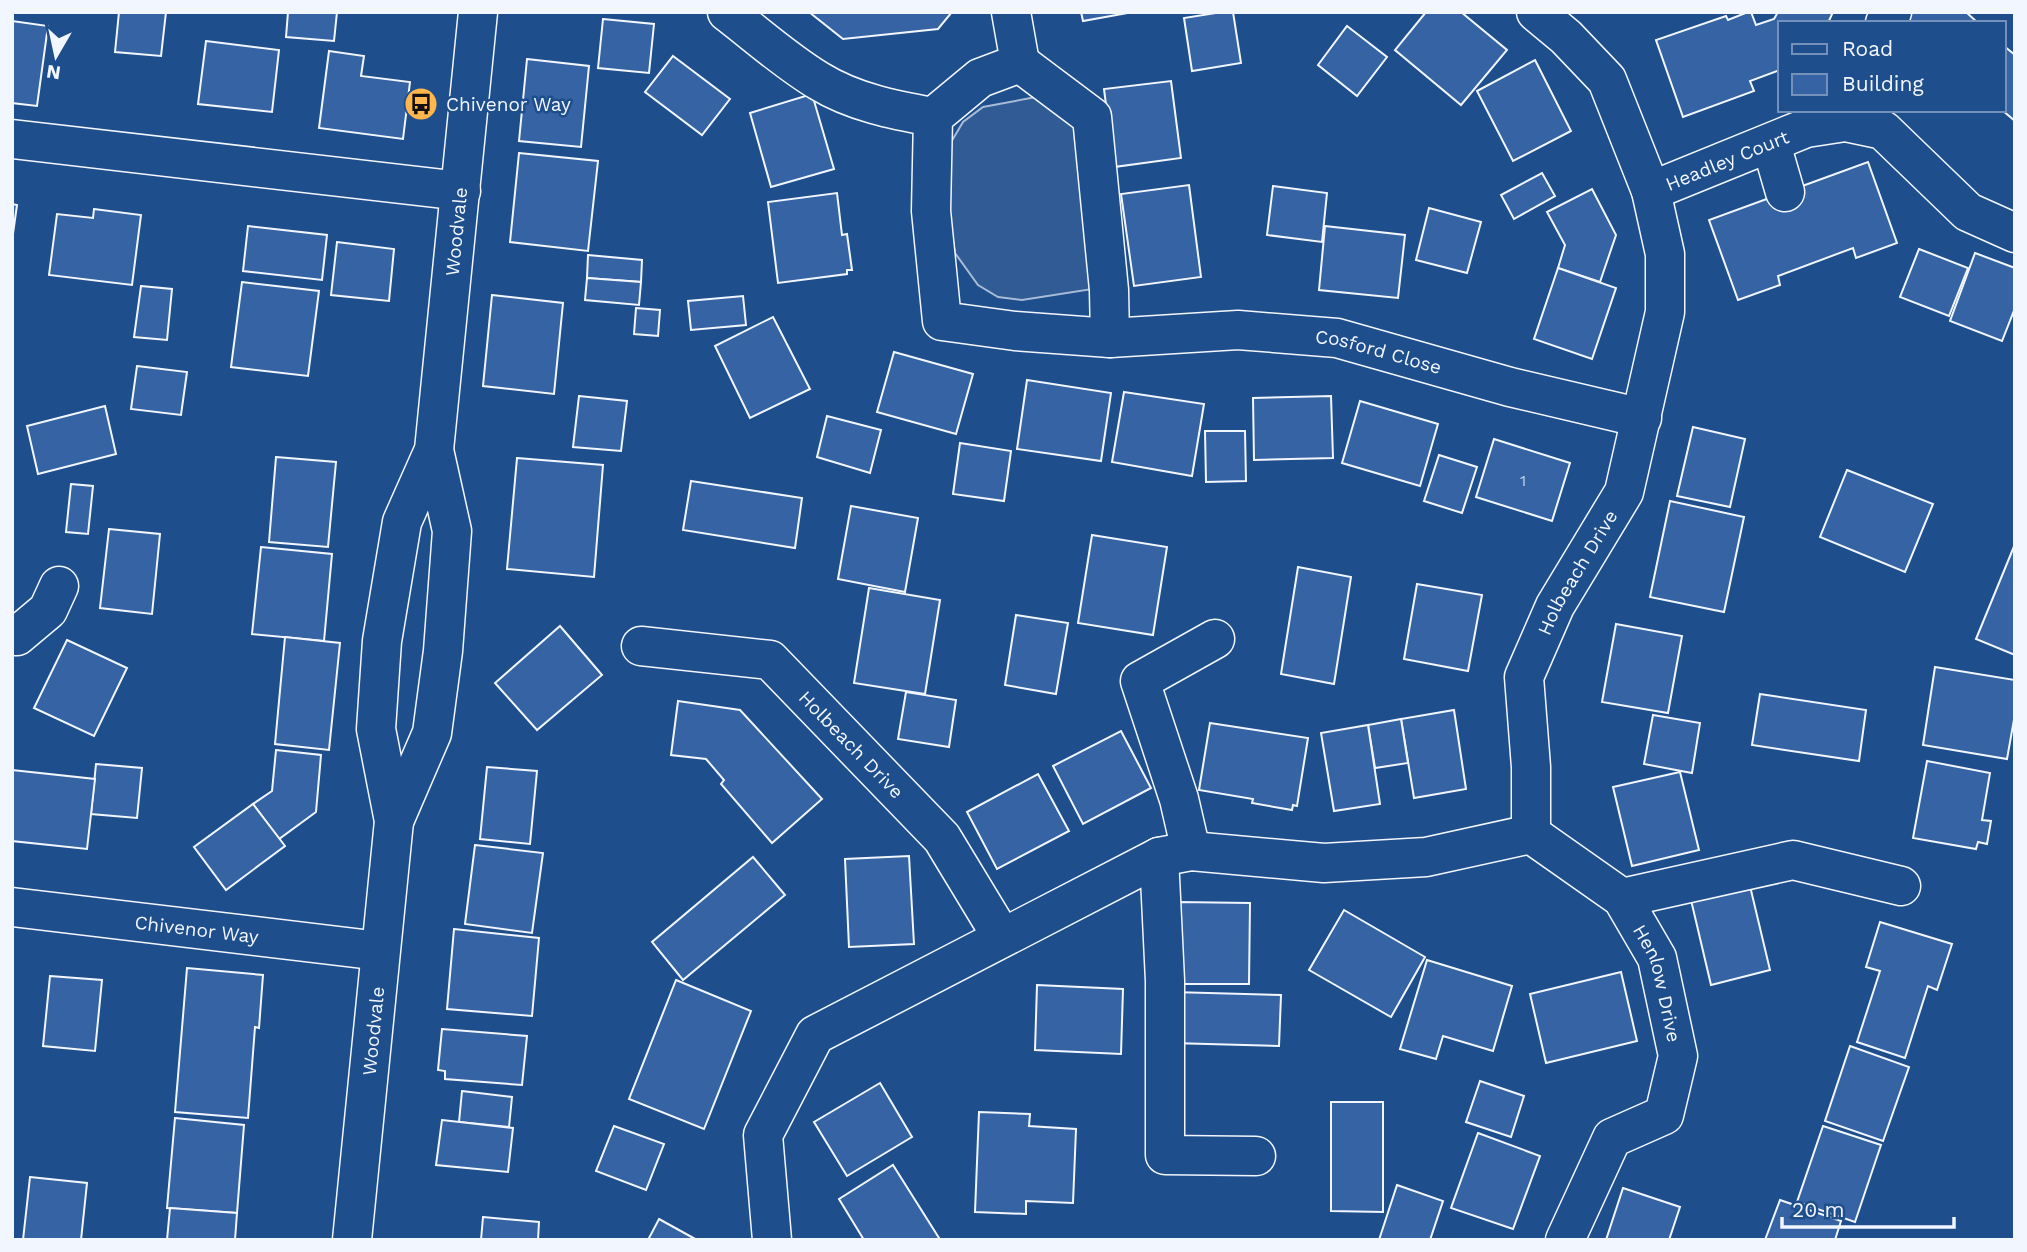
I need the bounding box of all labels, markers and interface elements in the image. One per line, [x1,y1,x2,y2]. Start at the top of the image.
north arrow [21,21,91,91]
legend [1778,21,2006,112]
text: Road [1842,36,1893,61]
text: N [45,60,62,85]
text: Building [1842,71,1924,96]
bus stop icon: Chivenor Way [402,85,440,123]
place label: Chivenor Way [446,93,571,116]
street label: Headley Court [1662,125,1792,196]
street label: Woodvale [441,186,472,277]
street label: Cosford Close [1314,325,1444,379]
house number: 1 [1520,471,1526,490]
street label: Holbeach Drive [1533,506,1622,639]
street label: Holbeach Drive [794,686,908,803]
street label: Chivenor Way [133,911,260,948]
street label: Henlow Drive [1628,920,1686,1044]
street label: Woodvale [358,985,389,1077]
scale bar [1782,1186,1954,1230]
text: 20 m [1792,1197,1844,1222]

